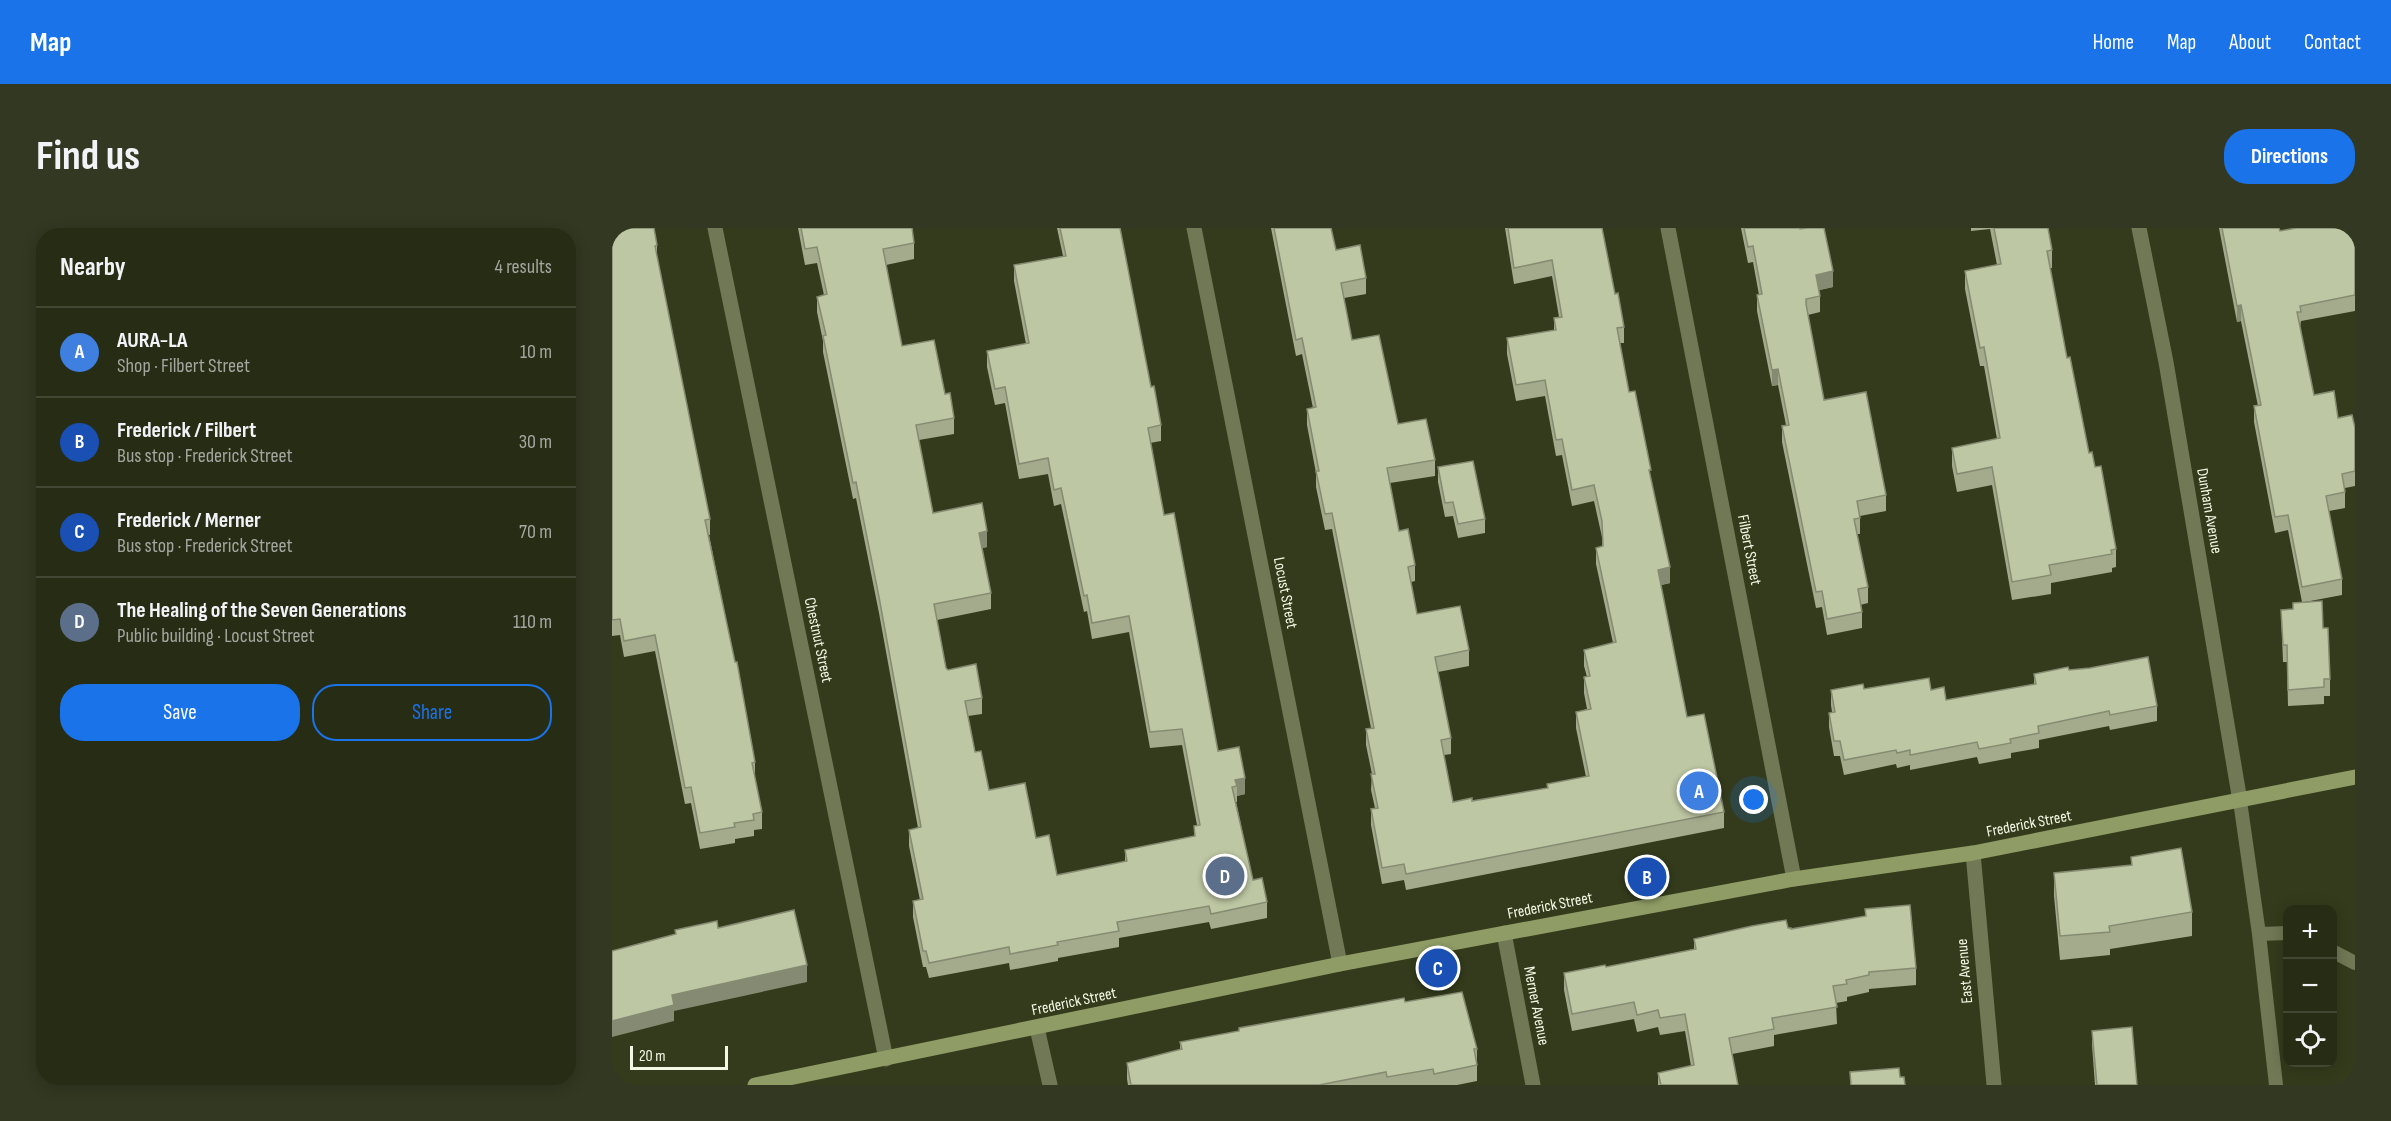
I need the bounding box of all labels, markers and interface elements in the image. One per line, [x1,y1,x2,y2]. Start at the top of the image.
text: Map [30,26,71,59]
text: Home [2093,30,2134,55]
text: Map [2167,30,2196,55]
text: About [2229,30,2271,55]
text: Contact [2304,30,2361,55]
button: Directions [2224,129,2355,184]
text: Find us [36,131,140,182]
text: Nearby [60,252,126,283]
text: 4 results [495,255,552,279]
text: AURA-LA [117,327,188,354]
text: A [75,340,84,364]
text: 10 m [520,340,552,364]
text: Shop · Filbert Street [117,354,250,378]
text: Frederick / Filbert [117,417,256,444]
text: B [75,430,84,454]
text: 30 m [519,430,552,454]
text: Bus stop · Frederick Street [117,444,293,468]
street label: Dunham Avenue [2192,467,2226,555]
text: Frederick / Merner [117,507,261,534]
street label: Filbert Street [1733,513,1765,587]
text: C [74,520,85,544]
text: 70 m [519,520,552,544]
text: Bus stop · Frederick Street [117,534,293,558]
street label: Locust Street [1269,556,1301,630]
street label: Chestnut Street [800,596,836,684]
text: The Healing of the Seven Generations [117,597,406,624]
text: D [74,610,85,634]
text: 110 m [513,610,552,634]
text: Public building · Locust Street [117,624,315,648]
button: Save [60,684,300,741]
button: Share [312,684,552,741]
pin: A [1680,768,1718,814]
your location [1739,785,1768,814]
street label: Frederick Street [1985,806,2073,842]
pin: D [1206,854,1244,898]
pin: B [1628,854,1666,900]
street label: Frederick Street [1506,888,1594,924]
map controls [2283,905,2337,1067]
button: + [2283,905,2337,959]
street label: East Avenue [1953,938,1977,1004]
pin: C [1418,946,1458,990]
button: − [2283,959,2337,1013]
street label: Merner Avenue [1519,965,1553,1047]
street label: Frederick Street [1030,984,1118,1020]
button: locate [2283,1013,2337,1067]
scale bar [630,1043,728,1070]
text: 20 m [639,1047,666,1066]

